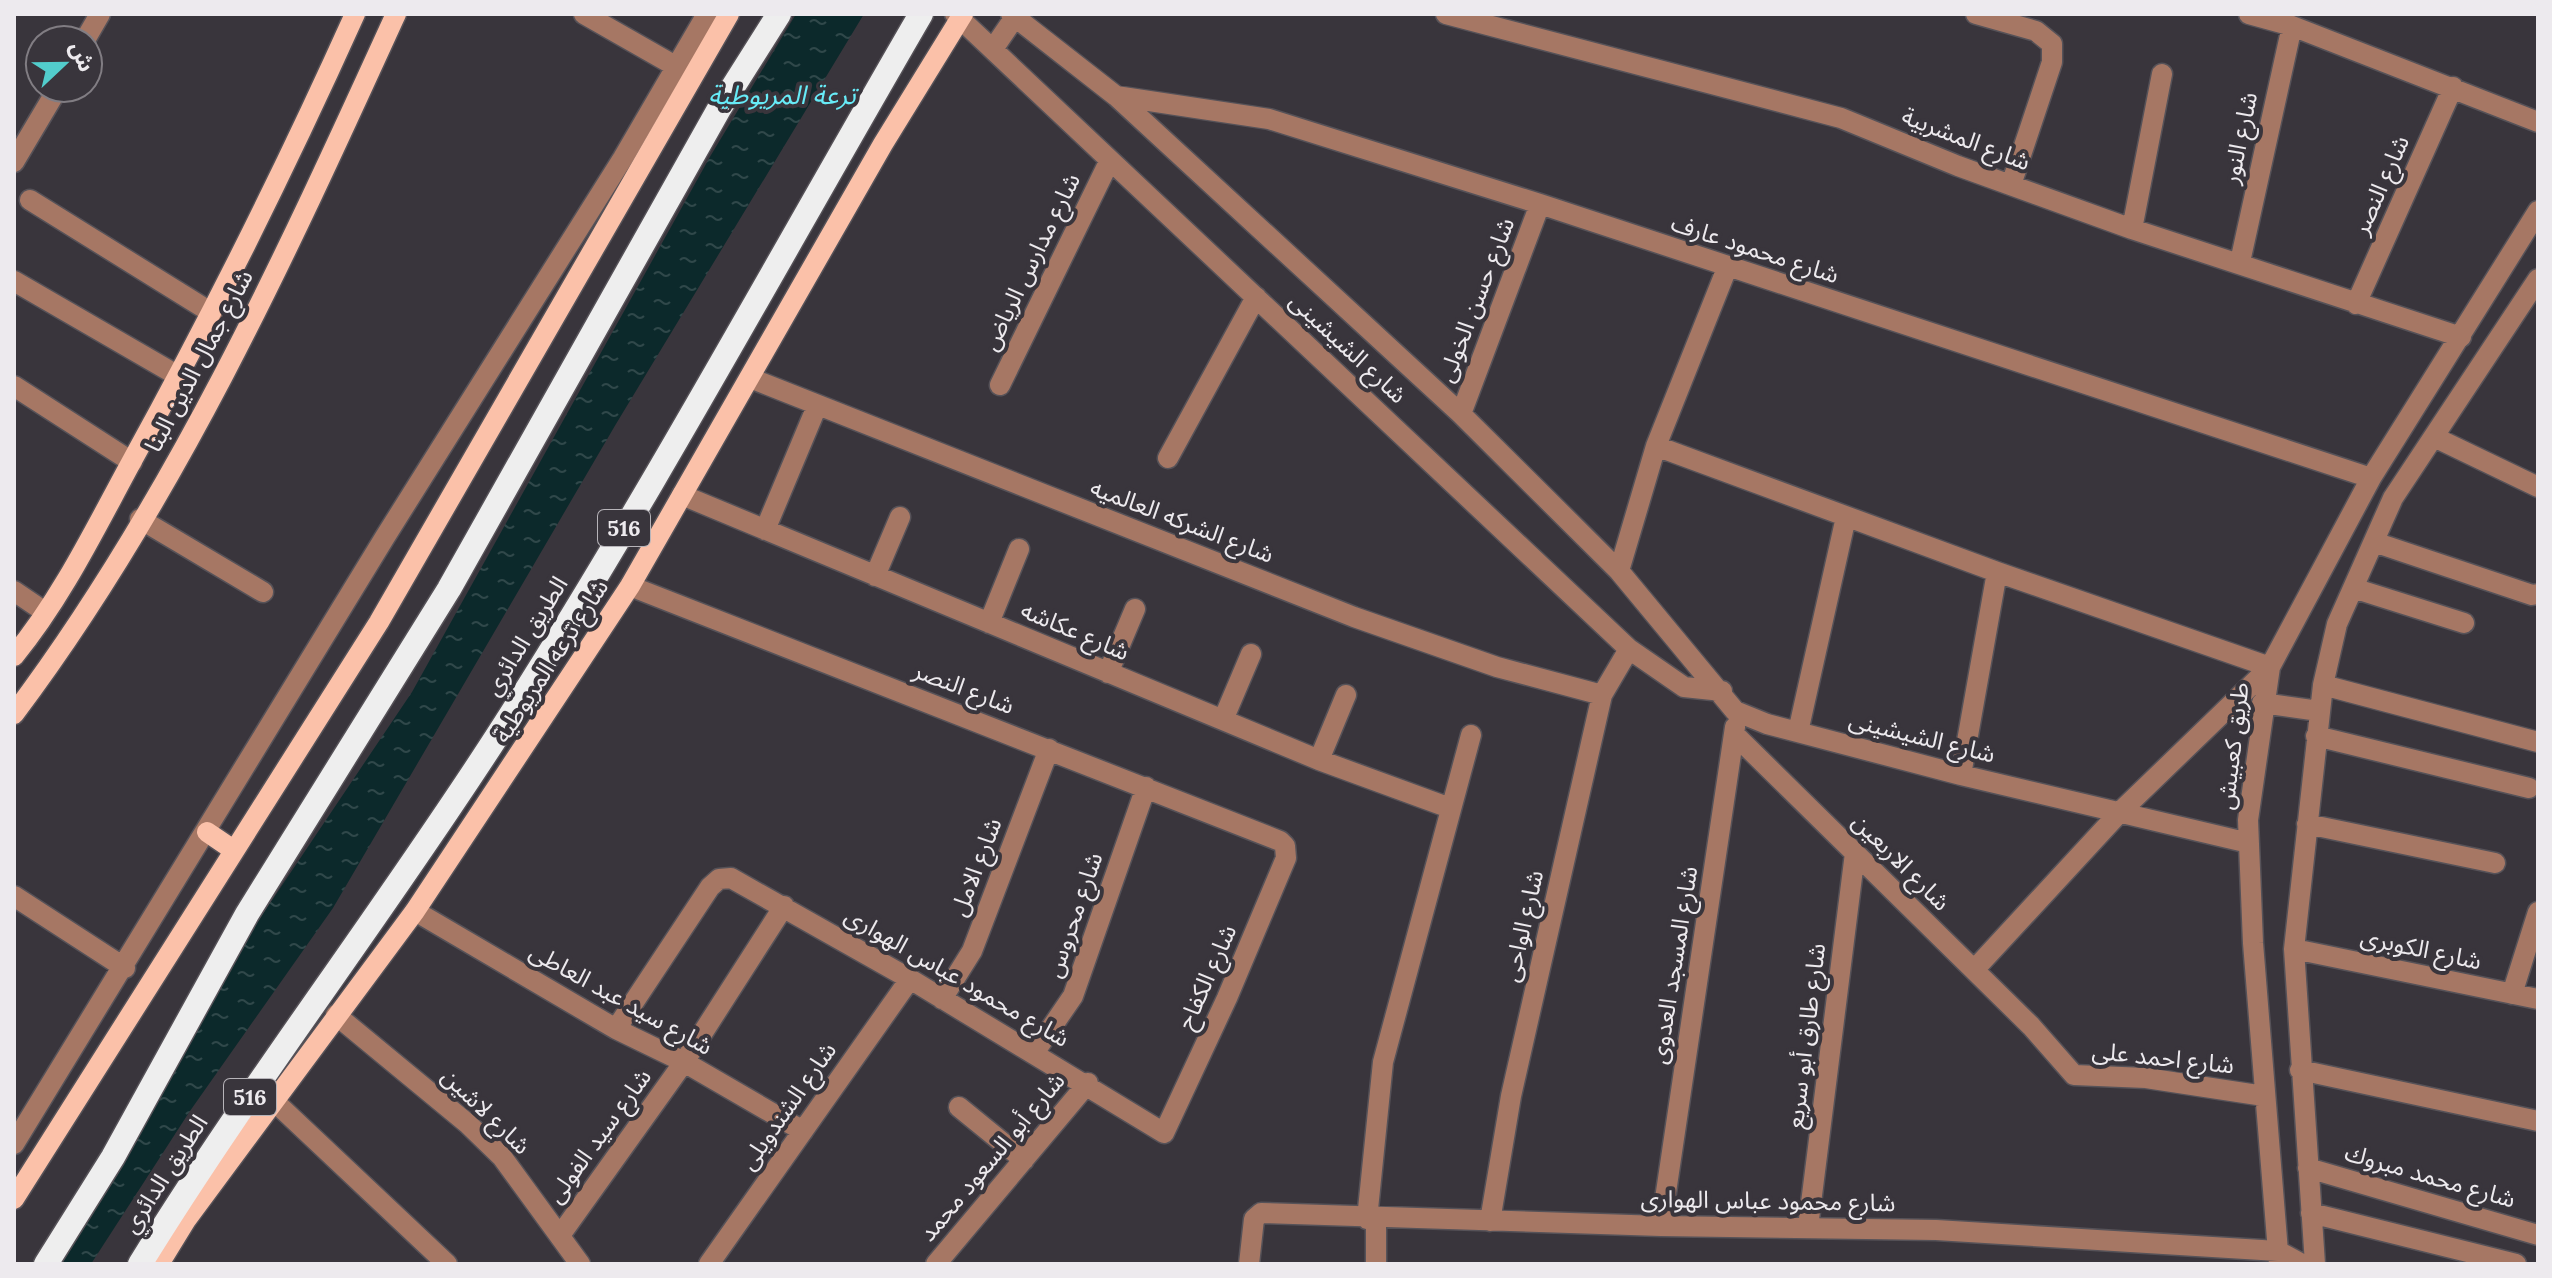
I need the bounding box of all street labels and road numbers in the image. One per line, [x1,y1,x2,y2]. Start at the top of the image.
street label: شارع النور [2214,89,2266,188]
street label: شارع المشربية [1897,100,2035,179]
street label: شارع النصر [2345,130,2418,241]
street label: شارع مدارس الرياض [974,168,1089,357]
street label: شارع محمود عارف [1667,207,1843,292]
street label: شارع حسن الخولى [1430,213,1523,387]
street label: شارع جمال الدين البنا [137,264,261,458]
street label: شارع الشيشينى [1282,285,1414,411]
street label: شارع الشركه العالميه [1085,471,1278,572]
road number: 516 [598,510,650,546]
street label: الطريق الدائري [477,570,578,703]
street label: شارع ترعه المريوطية [486,573,617,750]
street label: شارع عكاشه [1016,594,1134,669]
street label: شارع النصر [908,654,1019,723]
street label: طريق كعبيش [2209,681,2256,811]
street label: شارع الشيشينى [1845,703,1998,772]
street label: شارع الاربعين [1844,806,1957,919]
street label: شارع الامل [943,813,1010,921]
street label: شارع محروس [1038,848,1111,982]
street label: شارع المسجد العدوى [1643,864,1706,1066]
street label: شارع الواحى [1495,867,1552,985]
street label: شارع محمود عباس الهوارى [838,899,1075,1055]
street label: شارع الكفاح [1170,920,1245,1035]
street label: شارع الكوبرى [2357,921,2484,978]
street label: شارع سيد عبد العاطى [523,935,718,1063]
street label: شارع طارق أبو سريع [1779,941,1834,1131]
street label: شارع احمد على [2090,1035,2236,1082]
street label: شارع الشندويلى [732,1036,845,1177]
street label: شارع لاشين [434,1060,538,1162]
street label: شارع سيد الفولى [539,1062,659,1210]
street label: شارع أبو السعود محمد [912,1066,1073,1249]
road number: 516 [224,1079,276,1115]
street label: الطريق الدائري [115,1109,217,1241]
street label: شارع محمد مبروك [2341,1136,2519,1217]
street label: شارع محمود عباس الهوارى [1640,1183,1896,1220]

